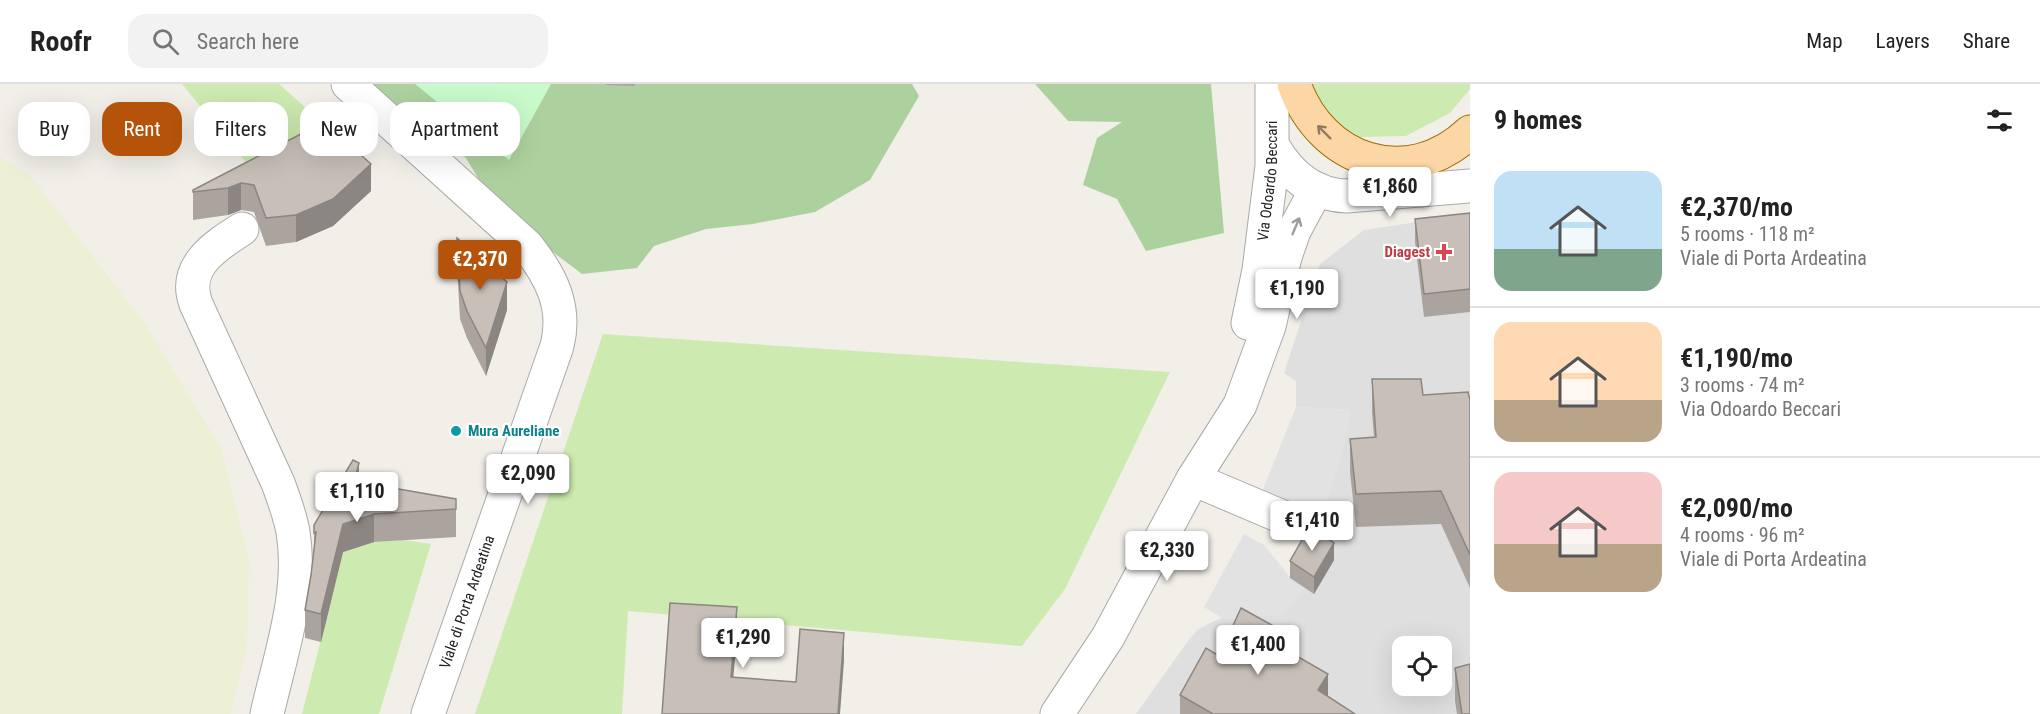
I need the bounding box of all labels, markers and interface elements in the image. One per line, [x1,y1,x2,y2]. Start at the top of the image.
search box [128,14,548,68]
text: Roofr [30,25,92,58]
icon: search [149,25,182,58]
text: Search here [197,29,299,54]
text: Map [1806,29,1843,53]
text: Layers [1876,29,1930,53]
text: Share [1963,29,2010,53]
chip: Buy [18,102,90,156]
chip: Rent [102,102,182,156]
chip: Filters [194,102,288,156]
chip: New [300,102,378,156]
chip: Apartment [390,102,520,156]
icon: filters [1983,104,2016,137]
text: 9 homes [1494,105,1582,135]
street label: Via Odoardo Beccari [1254,120,1281,242]
one-way arrow [1317,125,1332,139]
pin: €1,860 [1341,167,1439,218]
text: €1,860 [1362,174,1418,198]
text: €2,370/mo [1680,192,1793,222]
icon: home [1542,195,1614,267]
one-way arrow [1291,217,1302,235]
text: 5 rooms · 118 m² [1680,222,1815,246]
pin: €2,370 [431,240,529,291]
place label: Diagest [1385,243,1430,261]
marker: Diagest [1435,243,1453,261]
text: Viale di Porta Ardeatina [1680,246,1867,270]
text: €2,370 [452,247,508,271]
pin: €1,190 [1248,269,1346,320]
text: €1,190 [1269,276,1325,300]
text: €1,190/mo [1680,343,1793,373]
icon: home [1542,346,1614,418]
text: 3 rooms · 74 m² [1680,373,1805,397]
text: Via Odoardo Beccari [1680,397,1841,421]
place label: Mura Aureliane [468,422,559,440]
marker: Mura Aureliane [449,424,463,438]
pin: €2,090 [479,454,577,505]
text: €2,090 [500,461,556,485]
pin: €1,110 [308,472,406,523]
text: €1,110 [329,479,385,503]
text: €2,090/mo [1680,493,1793,523]
icon: home [1542,496,1614,568]
pin: €1,410 [1263,501,1361,552]
text: €1,410 [1284,508,1340,532]
text: 4 rooms · 96 m² [1680,523,1805,547]
pin: €2,330 [1118,531,1216,582]
street label: Viale di Porta Ardeatina [436,533,498,671]
text: €2,330 [1139,538,1195,562]
text: Viale di Porta Ardeatina [1680,547,1867,571]
pin: €1,290 [694,618,792,669]
text: €1,290 [715,625,771,649]
pin: €1,400 [1209,625,1307,676]
text: €1,400 [1230,632,1286,656]
map controls [1392,636,1452,696]
button: locate [1392,636,1452,696]

